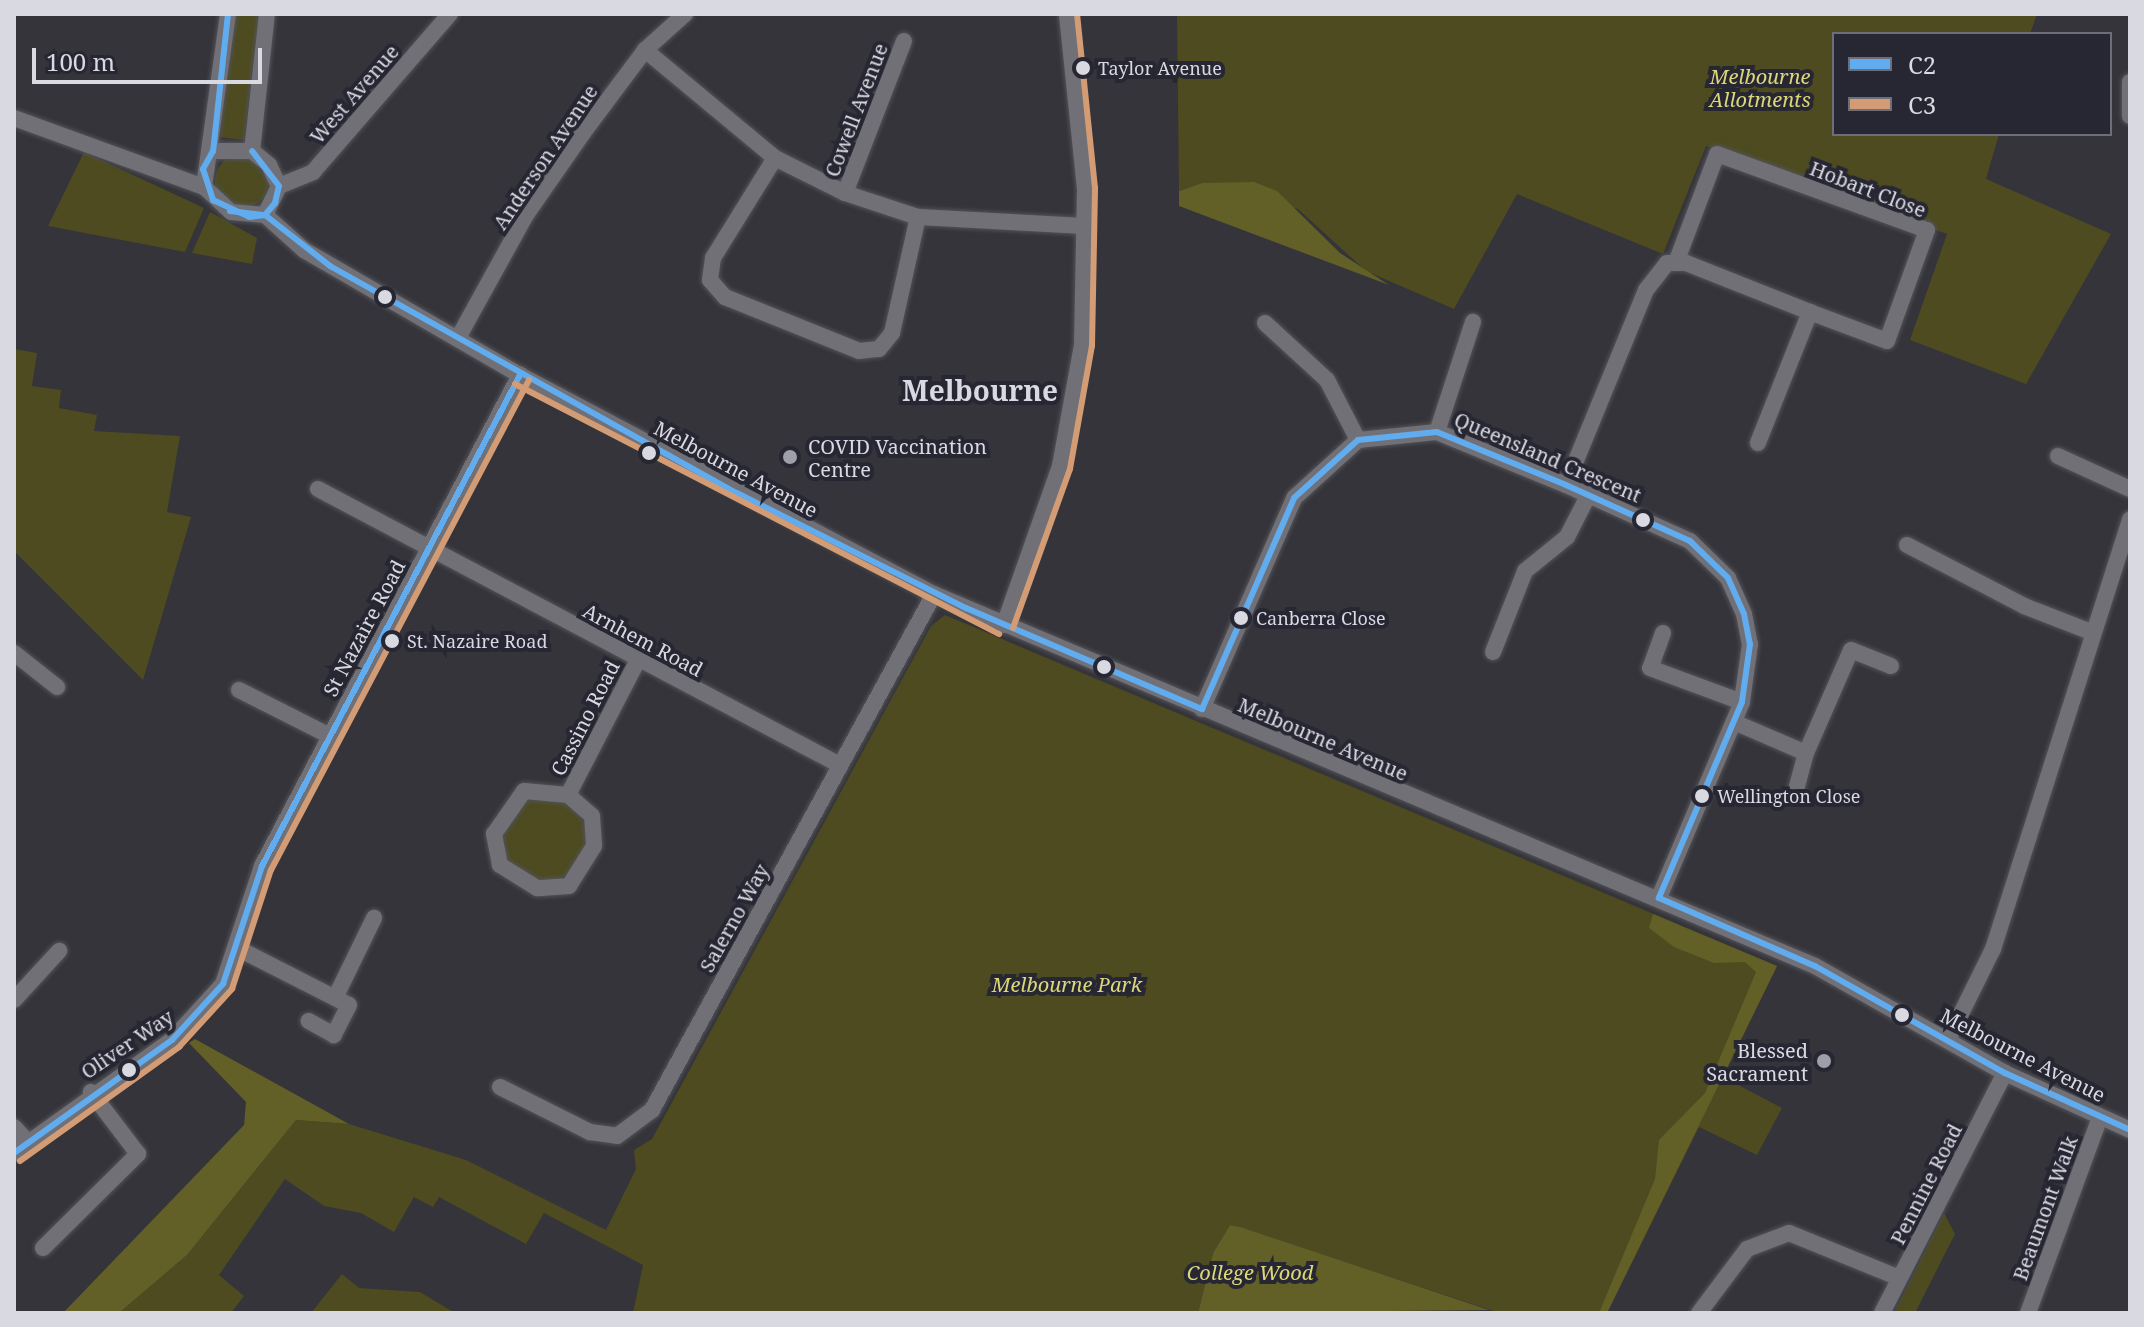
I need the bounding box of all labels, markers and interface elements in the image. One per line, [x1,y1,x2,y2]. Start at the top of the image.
scale bar [36,32,266,82]
legend [1832,32,2112,136]
street label: West Avenue [305,40,403,148]
street label: Cowell Avenue [820,40,892,180]
text: 100 m [46,45,115,78]
text: C2 [1908,48,1936,81]
place label: Taylor Avenue [1098,57,1222,79]
marker: Taylor Avenue [1075,60,1091,76]
park label: Melbourne Allotments [1709,64,1811,111]
street label: Anderson Avenue [488,80,602,234]
text: C3 [1908,88,1936,121]
street label: Hobart Close [1807,156,1929,222]
unlabelled marker [377,289,393,305]
district label: Melbourne [902,373,1058,407]
street label: Queensland Crescent [1451,407,1645,507]
street label: Melbourne Avenue [650,416,822,522]
place label: COVID Vaccination Centre [808,434,987,481]
unlabelled marker [641,445,657,461]
marker: COVID Vaccination Centre [779,446,801,468]
unlabelled marker [1635,512,1651,528]
street label: St Nazaire Road [318,556,410,700]
street label: Arnhem Road [579,598,707,682]
place label: Canberra Close [1256,607,1386,629]
marker: Canberra Close [1233,610,1249,626]
place label: St. Nazaire Road [407,630,547,652]
marker: St. Nazaire Road [384,633,400,649]
street label: Cassino Road [546,656,624,780]
unlabelled marker [1096,659,1112,675]
street label: Melbourne Avenue [1235,692,1411,786]
place label: Wellington Close [1717,785,1860,807]
marker: Wellington Close [1694,788,1710,804]
street label: Salerno Way [694,860,774,976]
park label: Melbourne Park [992,972,1142,996]
street label: Melbourne Avenue [1937,1003,2109,1107]
street label: Oliver Way [76,1004,178,1084]
unlabelled marker [1894,1007,1910,1023]
place label: Blessed Sacrament [1706,1038,1808,1085]
marker: Blessed Sacrament [1815,1052,1833,1070]
unlabelled marker [121,1062,137,1078]
street label: Pennine Road [1885,1120,1967,1248]
street label: Beaumont Walk [2008,1132,2082,1284]
park label: College Wood [1187,1260,1313,1284]

